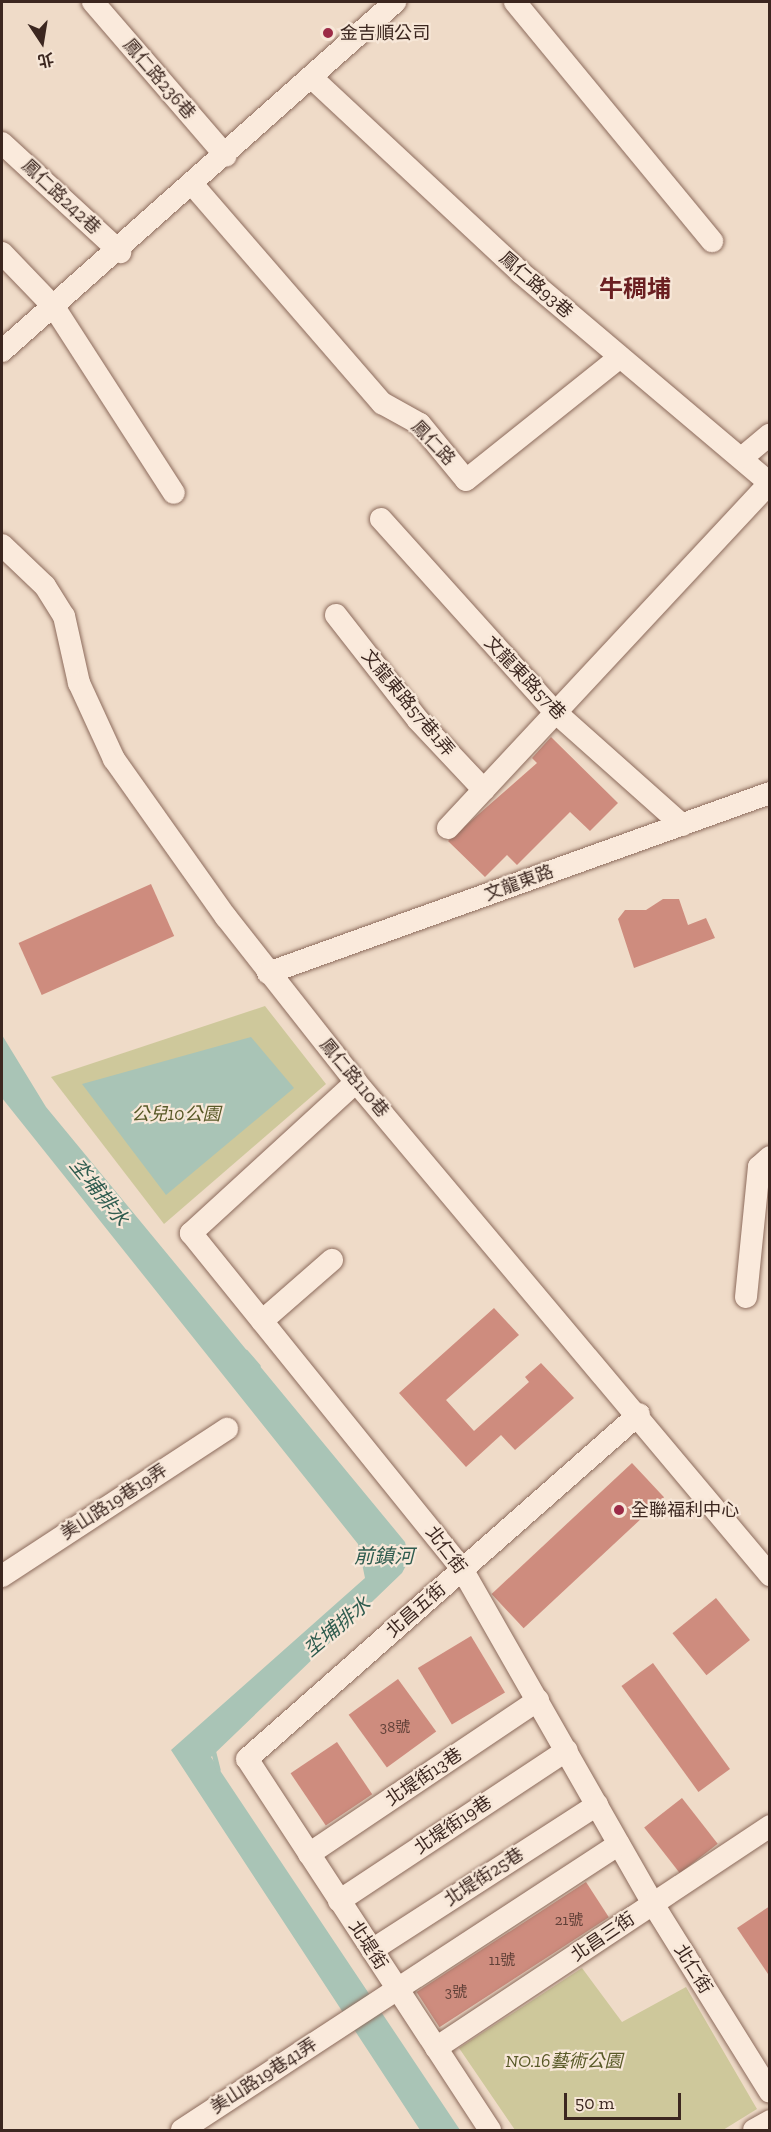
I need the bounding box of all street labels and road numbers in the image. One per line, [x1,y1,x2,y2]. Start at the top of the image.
street label: 鳳仁路236巷 [118,34,200,124]
street label: 鳳仁路242巷 [17,155,105,239]
street label: 鳳仁路93巷 [495,247,577,323]
street label: 鳳仁路 [406,416,460,470]
street label: 文龍東路57巷 [480,632,570,724]
street label: 文龍東路57巷1弄 [357,645,459,761]
street label: 文龍東路 [481,861,557,905]
street label: 鳳仁路110巷 [315,1034,393,1122]
street label: 美山路19巷19弄 [57,1459,171,1545]
street label: 北仁街 [421,1522,471,1578]
street label: 北昌五街 [382,1578,450,1642]
street label: 北堤街13巷 [382,1744,466,1810]
street label: 北堤街19巷 [410,1791,496,1859]
street label: 北堤街25巷 [440,1843,528,1911]
street label: 北昌三街 [567,1908,639,1966]
street label: 北堤街 [344,1916,392,1974]
street label: 北仁街 [670,1940,716,1998]
street label: 美山路19巷41弄 [206,2033,322,2119]

